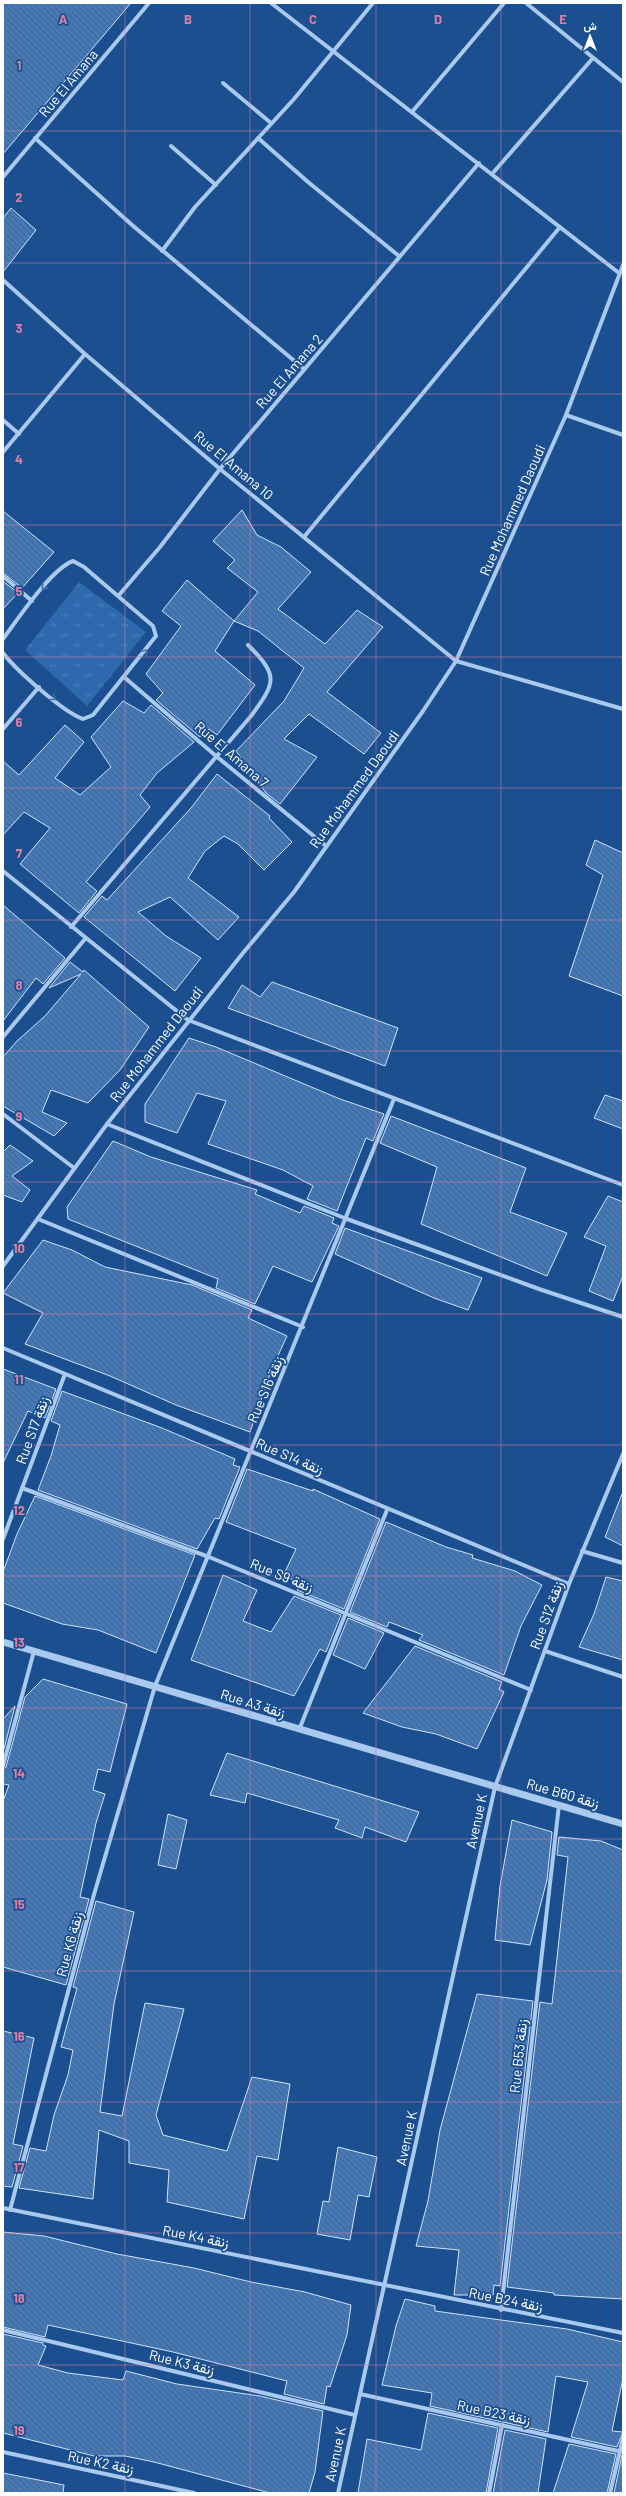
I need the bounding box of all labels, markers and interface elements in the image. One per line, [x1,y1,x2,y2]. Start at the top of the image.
text: A [59,11,68,27]
text: B [184,11,192,27]
text: C [309,11,317,27]
text: D [434,11,442,27]
text: E [559,11,567,27]
north arrow [570,16,610,56]
text: ش [583,19,597,33]
street label: Rue El Amana [35,46,101,120]
text: 1 [17,57,21,73]
text: 2 [15,189,23,205]
text: 3 [15,320,23,336]
street label: Rue El Amana 2 [252,330,326,412]
street label: Rue El Amana 10 [191,427,277,503]
street label: Rue Mohammed Daoudi [475,442,549,578]
text: 4 [15,451,23,467]
one-way arrow [42,582,49,590]
text: 5 [15,583,23,599]
one-way arrow [141,649,148,657]
one-way arrow [48,693,55,700]
text: 6 [16,714,23,730]
street label: Rue El Amana 7 [192,717,273,791]
street label: Rue Mohammed Daoudi [305,727,403,851]
text: 7 [16,845,23,861]
text: 8 [15,977,23,993]
street label: Rue Mohammed Daoudi [106,983,206,1105]
text: 9 [16,1108,23,1124]
text: 10 [13,1240,25,1256]
street label: Rue S16 زنقة [243,1353,288,1426]
text: 11 [14,1371,24,1387]
street label: Rue S17 زنقة [12,1394,53,1467]
street label: Rue S14 زنقة [253,1434,327,1479]
text: 12 [13,1502,25,1518]
street label: Rue S9 زنقة [248,1555,316,1596]
street label: Rue S12 زنقة [526,1578,567,1652]
text: 13 [13,1634,25,1650]
street label: Rue A3 زنقة [218,1685,288,1722]
text: 14 [13,1765,25,1781]
street label: Rue B60 زنقة [524,1774,602,1813]
street label: Avenue K [462,1791,490,1850]
text: 15 [13,1896,25,1912]
street label: Rue K6 زنقة [52,1909,87,1979]
street label: Rue B53 زنقة [506,2018,531,2094]
text: 16 [13,2028,25,2044]
street label: Avenue K [392,2108,420,2167]
text: 17 [13,2159,25,2175]
street label: Rue K4 زنقة [161,2221,231,2252]
street label: Rue B24 زنقة [467,2283,545,2316]
text: 18 [13,2290,25,2306]
street label: Rue K3 زنقة [147,2346,217,2379]
street label: Rue B23 زنقة [456,2396,532,2429]
text: 19 [13,2422,25,2438]
street label: Avenue K [321,2424,349,2483]
street label: Rue K2 زنقة [66,2447,136,2478]

